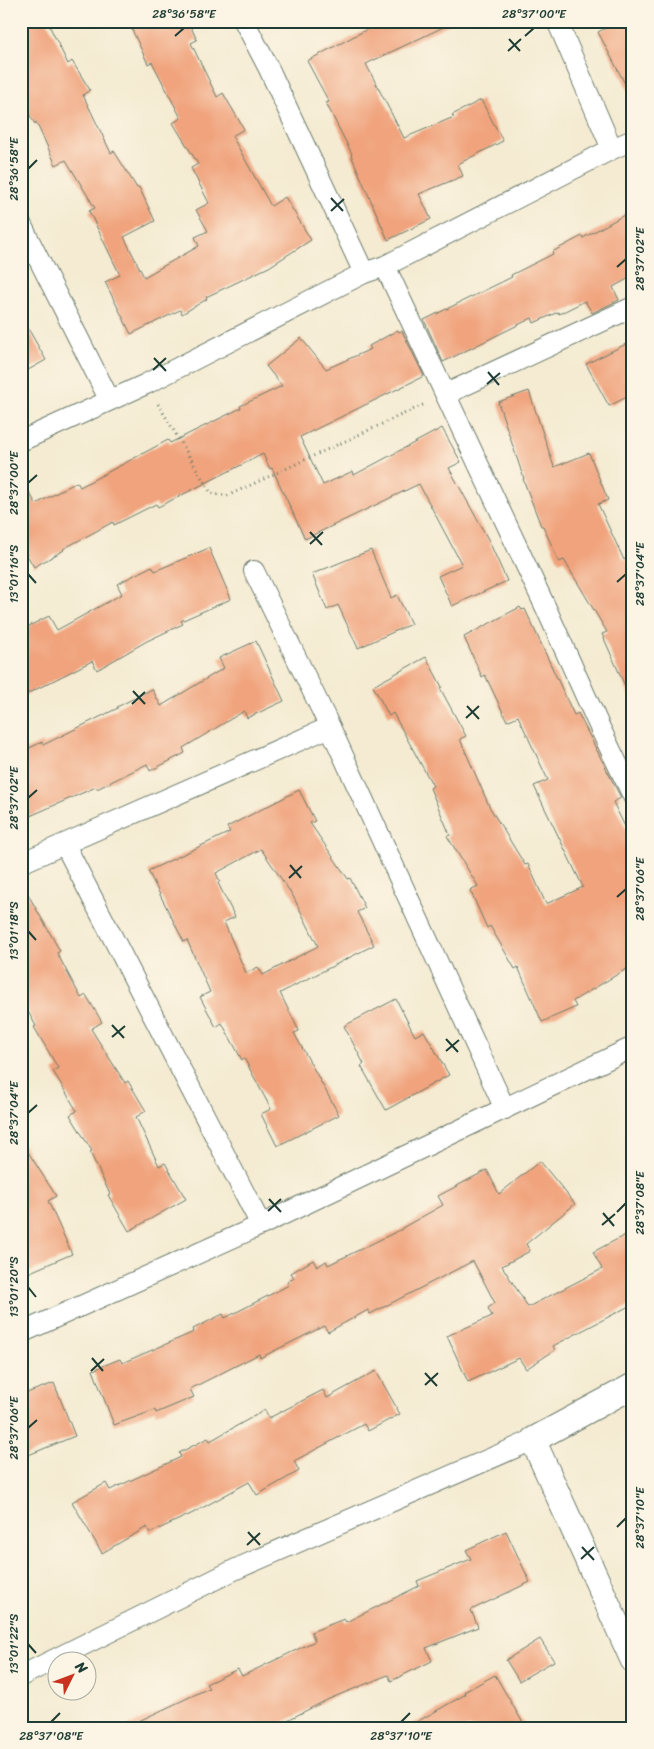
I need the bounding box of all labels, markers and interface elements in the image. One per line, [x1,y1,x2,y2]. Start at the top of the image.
text: 28°36'58"E [152,3,217,25]
text: 28°37'00"E [502,3,567,25]
text: 28°36'58"E [3,136,25,201]
text: 28°37'02"E [629,226,651,291]
text: 28°37'00"E [3,450,25,515]
text: 28°37'04"E [629,541,651,606]
text: 13°01'16"S [3,544,25,603]
text: 28°37'02"E [3,765,25,830]
text: 28°37'06"E [629,856,651,921]
text: 13°01'18"S [3,901,25,960]
text: 28°37'04"E [3,1080,25,1145]
text: 28°37'08"E [629,1170,651,1235]
text: 13°01'20"S [3,1256,25,1318]
text: 28°37'06"E [3,1395,25,1460]
text: 28°37'10"E [629,1486,651,1549]
text: 13°01'22"S [3,1613,25,1674]
north arrow [48,1652,98,1702]
text: N [68,1655,94,1680]
text: 28°37'08"E [19,1725,84,1747]
text: 28°37'10"E [370,1725,433,1747]

